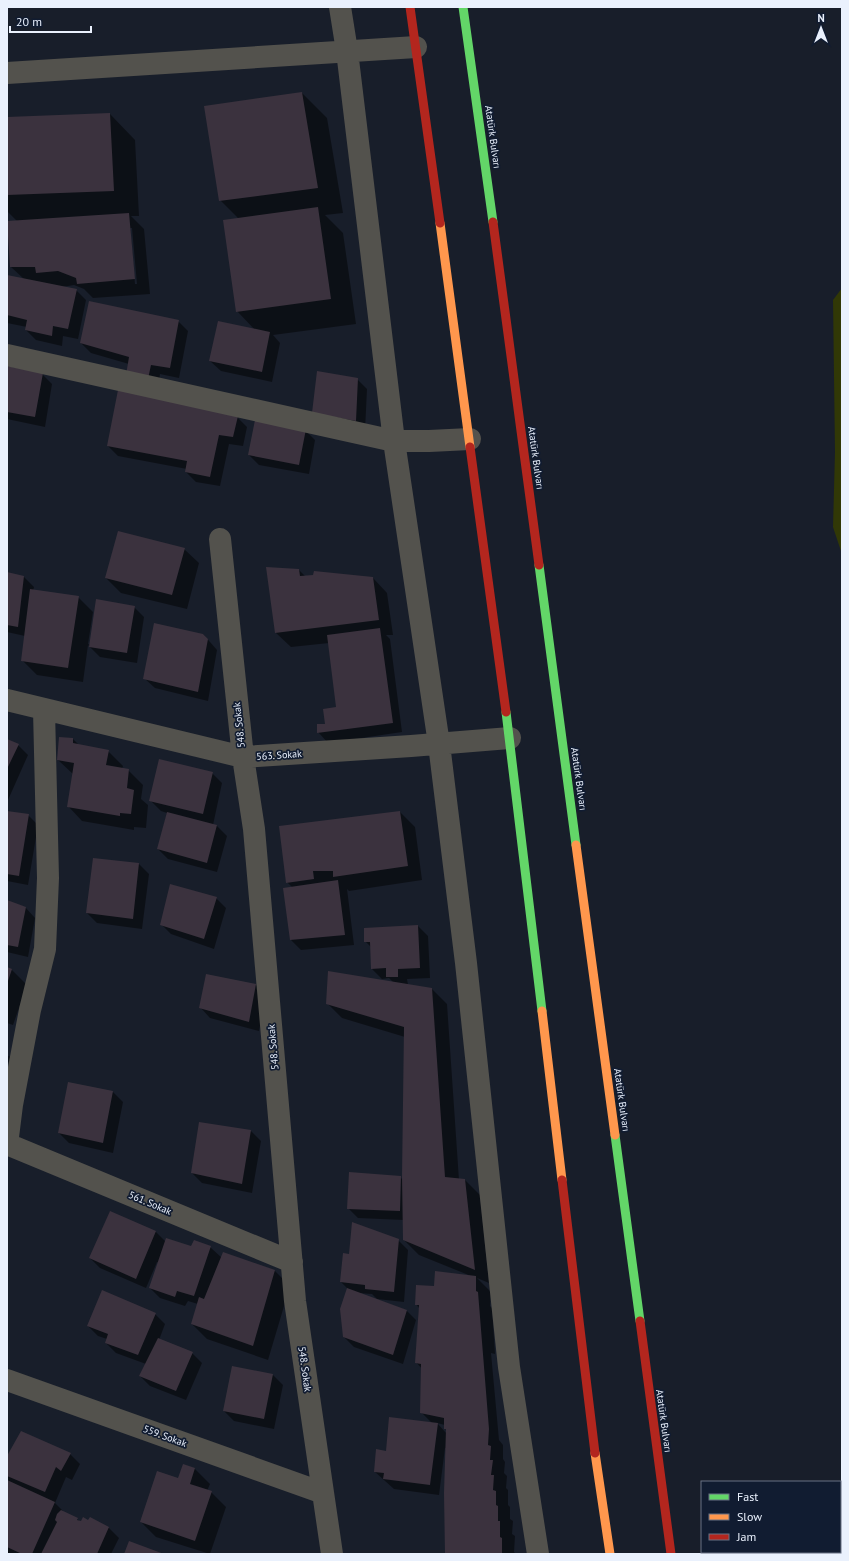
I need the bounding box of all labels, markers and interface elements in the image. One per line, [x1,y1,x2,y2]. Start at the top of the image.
scale bar [10,8,91,34]
north arrow [801,8,841,48]
text: N [817,11,825,25]
text: 20 m [16,14,42,29]
street label: Atatürk Bulvarı [482,105,504,169]
street label: Atatürk Bulvarı [525,426,547,490]
street label: 548. Sokak [230,701,248,748]
street label: 563. Sokak [256,747,302,763]
street label: Atatürk Bulvarı [568,747,590,811]
street label: 548. Sokak [265,1024,281,1070]
street label: Atatürk Bulvarı [611,1068,633,1132]
street label: 561. Sokak [126,1188,174,1218]
street label: 548. Sokak [295,1346,315,1393]
street label: Atatürk Bulvarı [653,1389,675,1453]
street label: 559. Sokak [141,1422,189,1450]
legend [701,1481,841,1553]
text: Fast [737,1489,758,1504]
text: Slow [737,1509,762,1524]
text: Jam [736,1529,756,1544]

